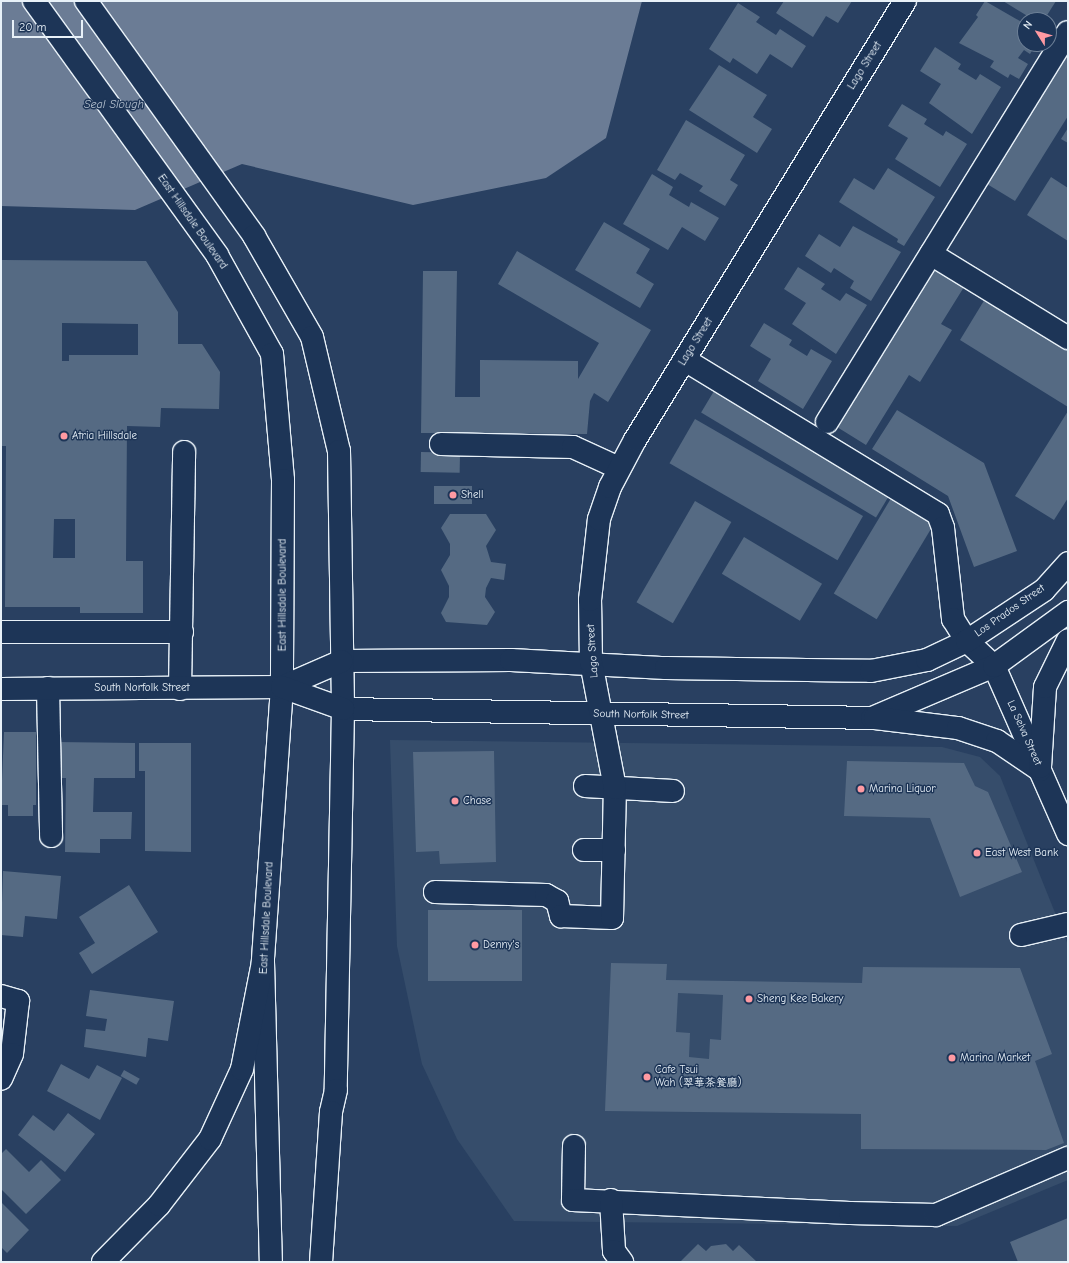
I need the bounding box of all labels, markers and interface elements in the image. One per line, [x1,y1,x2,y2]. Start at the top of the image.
scale bar [14,12,85,38]
north arrow [1017,12,1057,52]
text: N [1020,18,1035,32]
text: 20 m [19,20,47,34]
street label: Lago Street [845,40,885,92]
water label: Seal Slough [84,98,144,112]
street label: East Hillsdale Boulevard [154,172,230,272]
street label: Lago Street [676,316,716,368]
place label: Atria Hillsdale [72,429,137,443]
marker: Atria Hillsdale [59,431,69,441]
place label: Shell [461,488,483,502]
marker: Shell [448,490,458,500]
street label: East Hillsdale Boulevard [276,539,290,651]
street label: Los Prados Street [972,582,1048,640]
street label: Lago Street [585,624,601,678]
street label: South Norfolk Street [94,681,190,695]
street label: La Selva Street [1004,698,1044,768]
street label: South Norfolk Street [593,708,689,722]
place label: Marina Liquor [869,782,936,796]
marker: Marina Liquor [856,784,866,794]
place label: Chase [463,794,491,808]
marker: Chase [450,796,460,806]
place label: East West Bank [985,846,1058,860]
marker: East West Bank [972,848,982,858]
street label: East Hillsdale Boulevard [257,861,277,975]
place label: Denny's [483,938,519,952]
marker: Denny's [470,940,480,950]
place label: Sheng Kee Bakery [757,992,843,1006]
marker: Sheng Kee Bakery [744,994,754,1004]
place label: Marina Market [960,1051,1030,1065]
marker: Marina Market [947,1053,957,1063]
place label: Cafe Tsui Wah (翠華茶餐廳) [655,1064,742,1090]
marker: Cafe Tsui Wah (翠華茶餐廳) [642,1072,652,1082]

